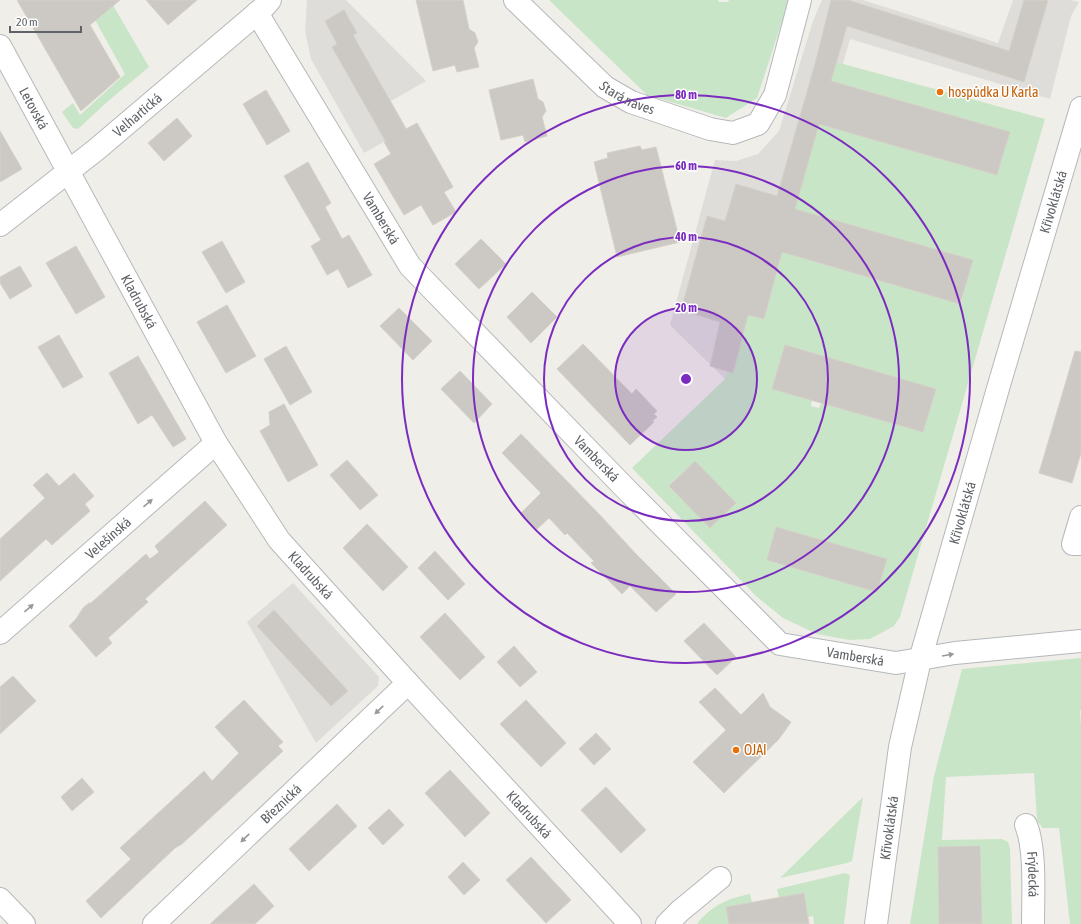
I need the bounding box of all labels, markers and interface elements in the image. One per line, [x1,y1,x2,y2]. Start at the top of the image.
scale bar [10,8,81,34]
text: 20 m [16,15,38,29]
street label: Stará náves [596,78,657,117]
place label: hospůdka U Karla [948,84,1039,100]
street label: Letovská [16,85,52,132]
marker: hospůdka U Karla [935,87,945,97]
text: 80 m [675,88,697,102]
street label: Velhartická [110,90,165,140]
text: 60 m [675,159,697,173]
street label: Křivoklátská [1036,169,1070,235]
street label: Vamberská [359,189,403,247]
text: 40 m [674,230,697,244]
street label: Kladrubská [118,272,160,331]
text: 20 m [675,301,697,315]
centre of rings [679,372,693,386]
street label: Vamberská [571,432,623,485]
street label: Křivoklátská [946,480,979,546]
one-way arrow [143,499,153,508]
street label: Velešínská [82,514,134,562]
street label: Kladrubská [285,548,336,602]
one-way arrow [24,603,35,612]
street label: Vamberská [826,644,885,669]
one-way arrow [942,651,954,657]
one-way arrow [375,705,384,714]
place label: OJAI [744,742,767,758]
marker: OJAI [731,745,741,755]
street label: Březnická [257,781,305,827]
street label: Kladrubská [503,787,555,842]
street label: Křivoklátská [877,795,901,861]
one-way arrow [240,833,250,843]
street label: Frýdecká [1024,850,1041,897]

